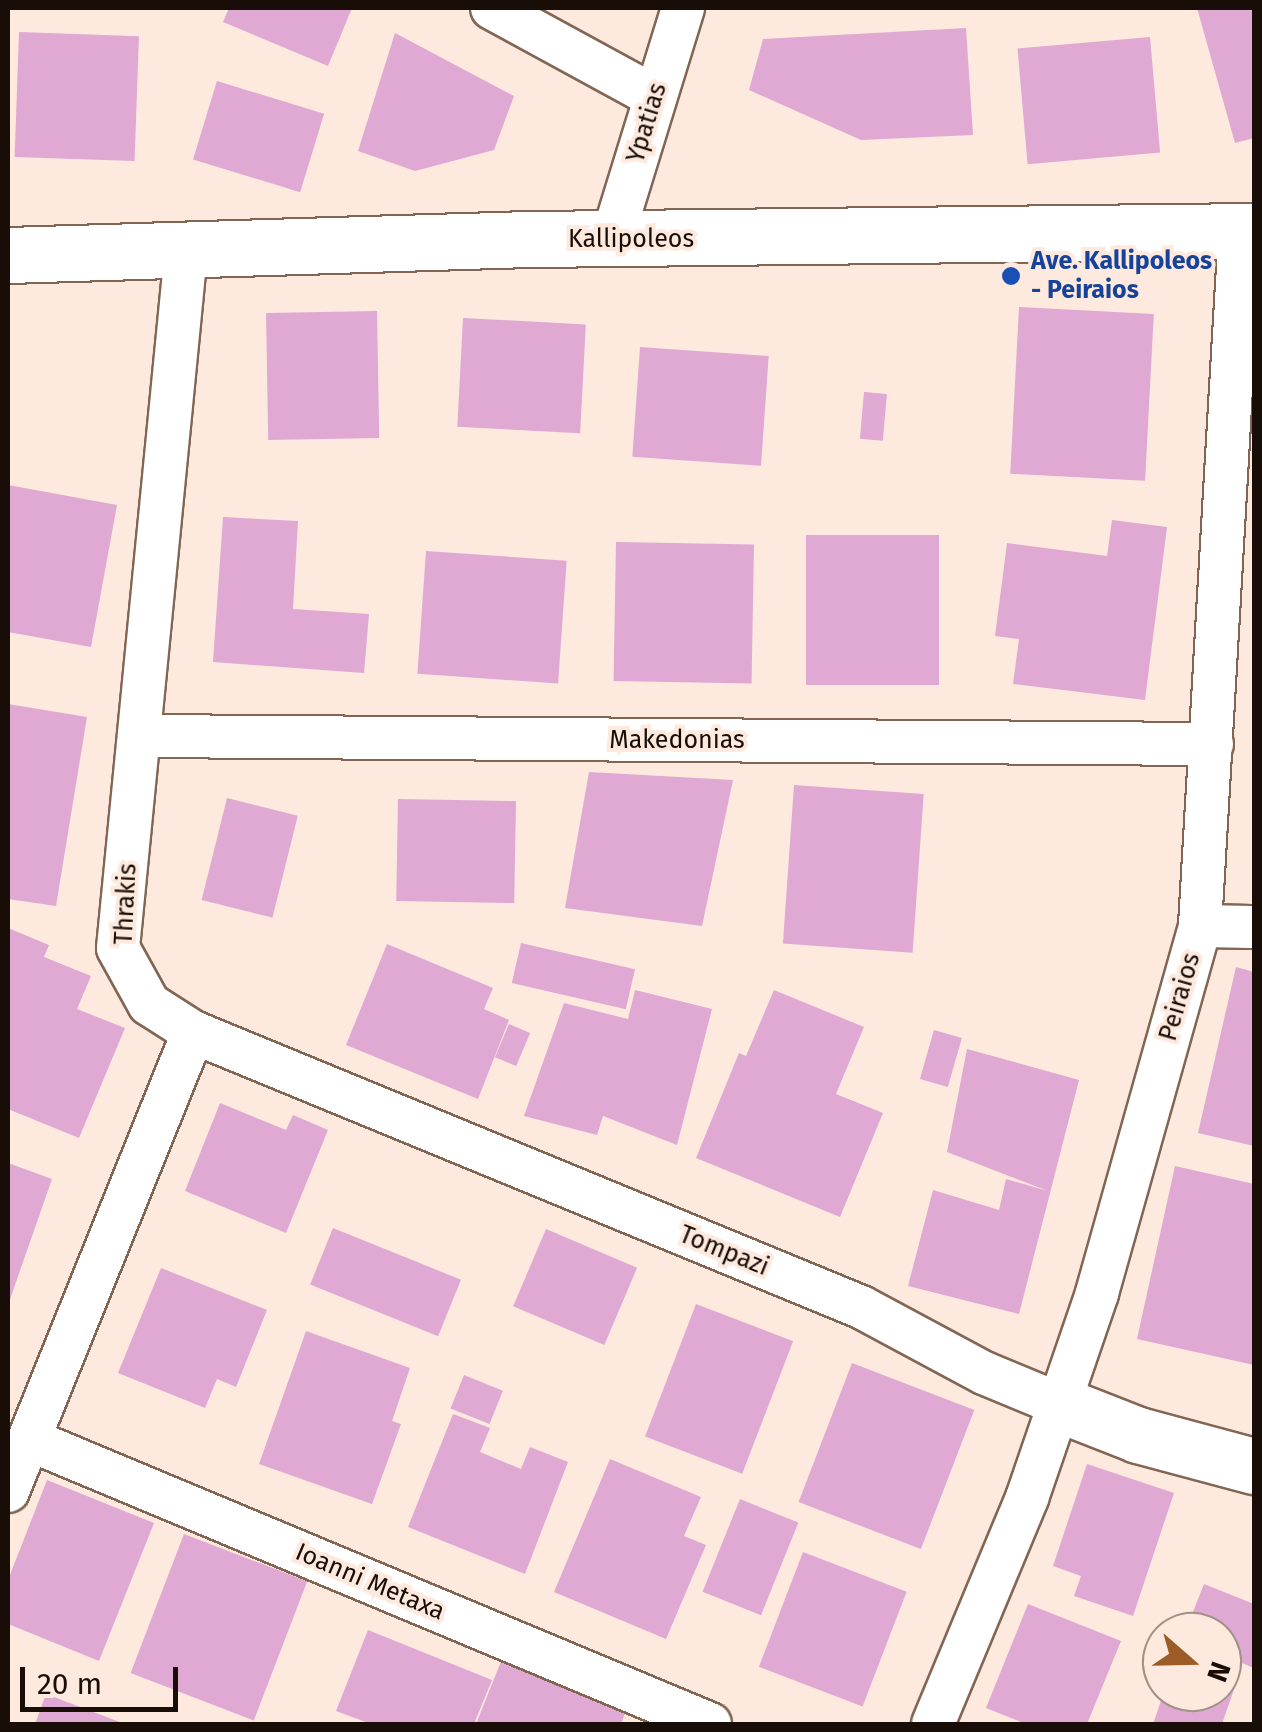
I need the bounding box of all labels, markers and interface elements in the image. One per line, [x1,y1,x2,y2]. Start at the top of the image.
street label: Ypatias [621,79,673,167]
street label: Kallipoleos [568,224,694,254]
place label: Ave. Kallipoleos - Peiraios [1031,247,1212,306]
marker: Ave. Kallipoleos - Peiraios [1000,265,1022,287]
street label: Makedonias [609,725,745,755]
street label: Thrakis [109,863,143,945]
street label: Peiraios [1153,950,1207,1044]
street label: Tompazi [675,1220,773,1282]
street label: Ioanni Metaxa [291,1537,449,1627]
north arrow [1142,1612,1242,1712]
scale bar [25,1647,182,1709]
text: N [1200,1657,1237,1686]
text: 20 m [37,1666,102,1702]

